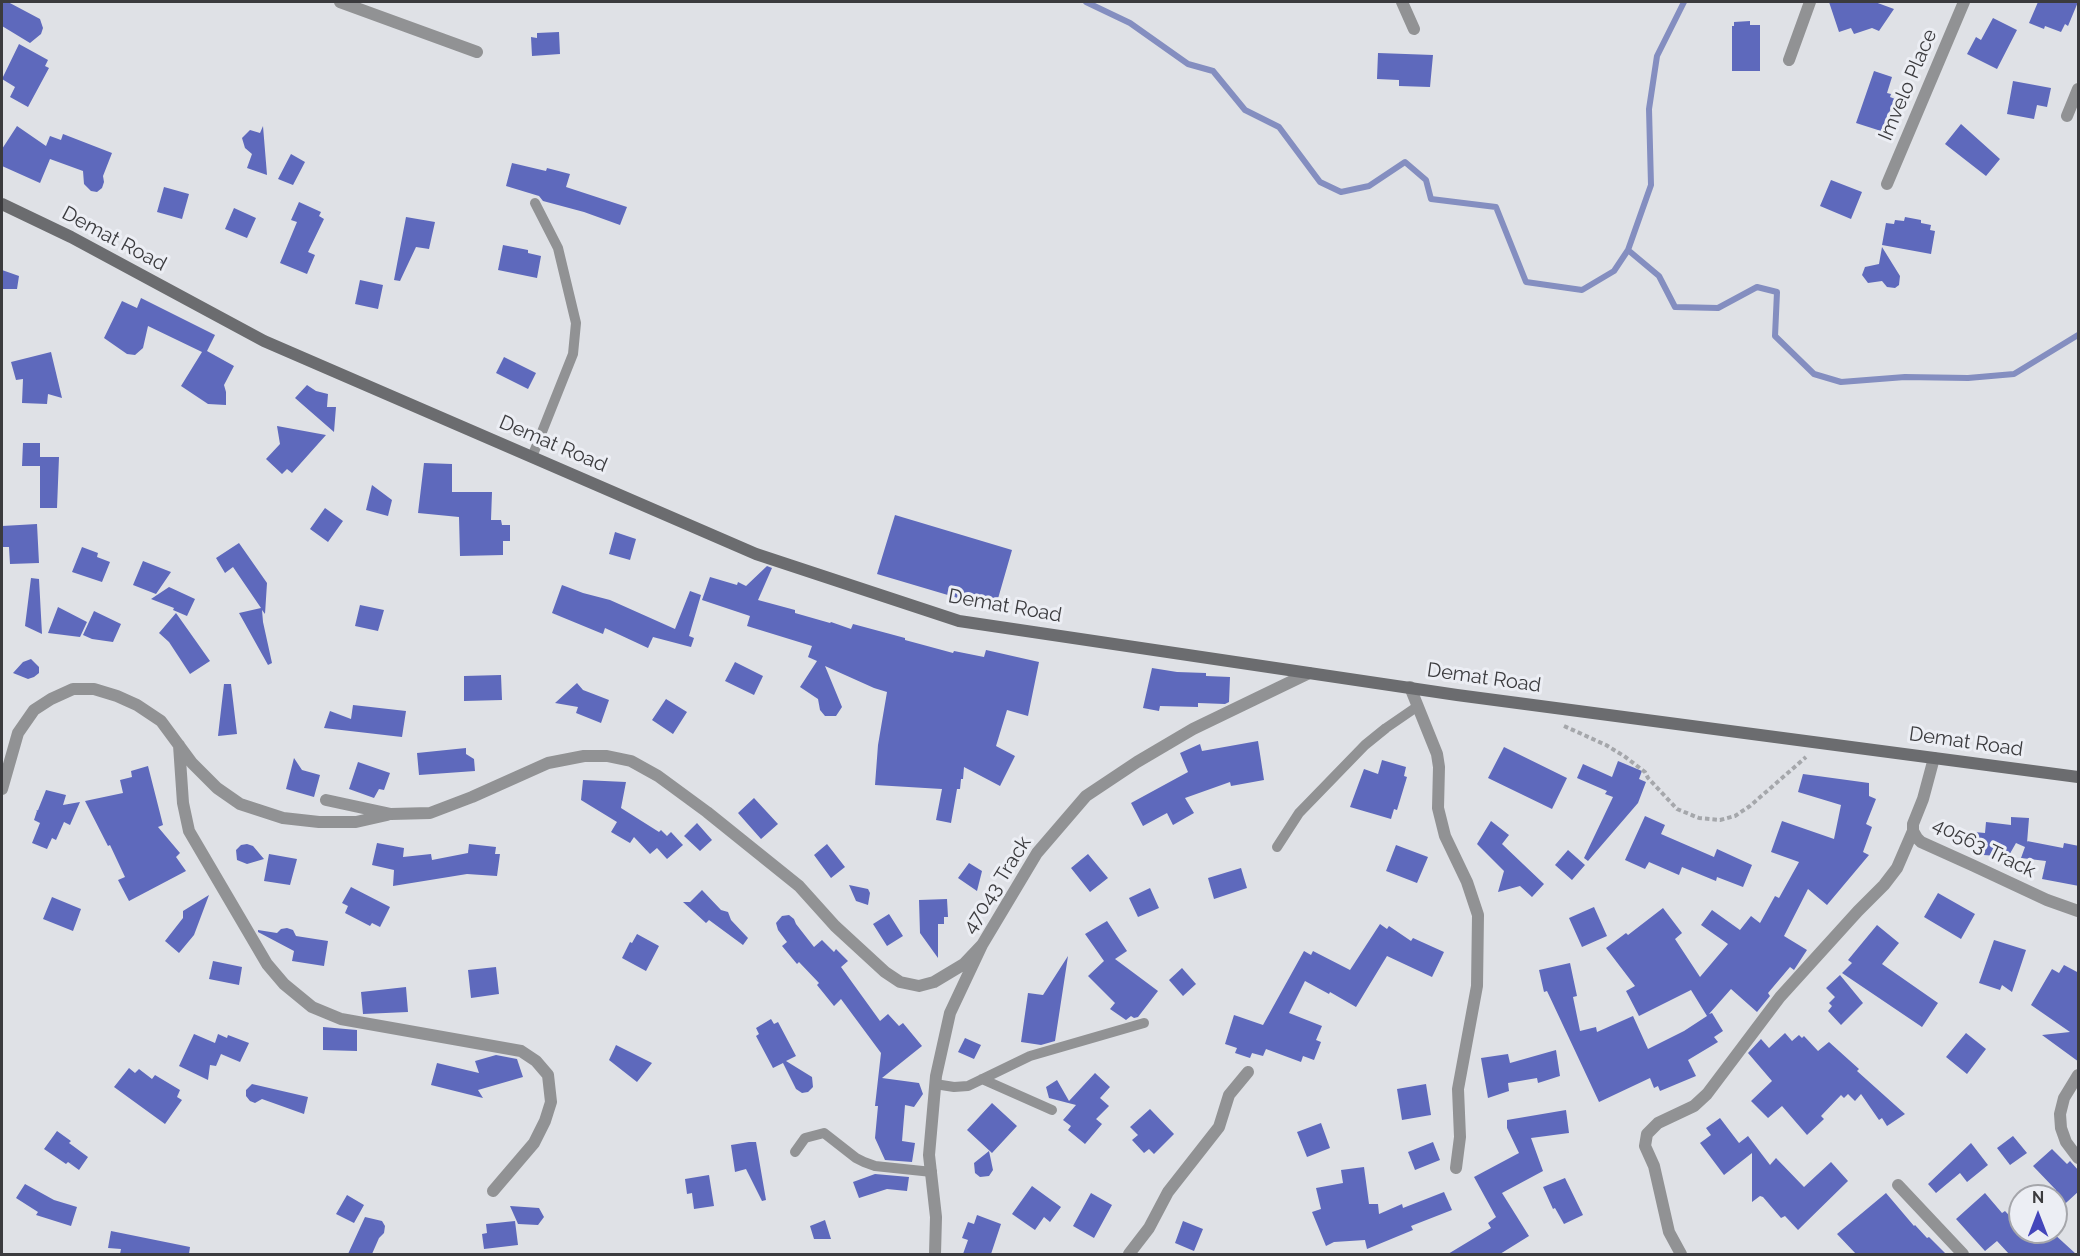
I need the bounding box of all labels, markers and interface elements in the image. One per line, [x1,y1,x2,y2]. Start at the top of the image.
street label: Imvelo Place [1874,26,1942,144]
street label: Demat Road [58,201,170,277]
street label: Demat Road [495,410,611,478]
street label: Demat Road [946,584,1064,628]
street label: Demat Road [1425,658,1543,698]
street label: Demat Road [1907,722,2025,762]
street label: 40563 Track [1929,813,2039,883]
street label: 47043 Track [958,832,1036,938]
north arrow [2008,1184,2068,1244]
text: N [2032,1188,2044,1207]

